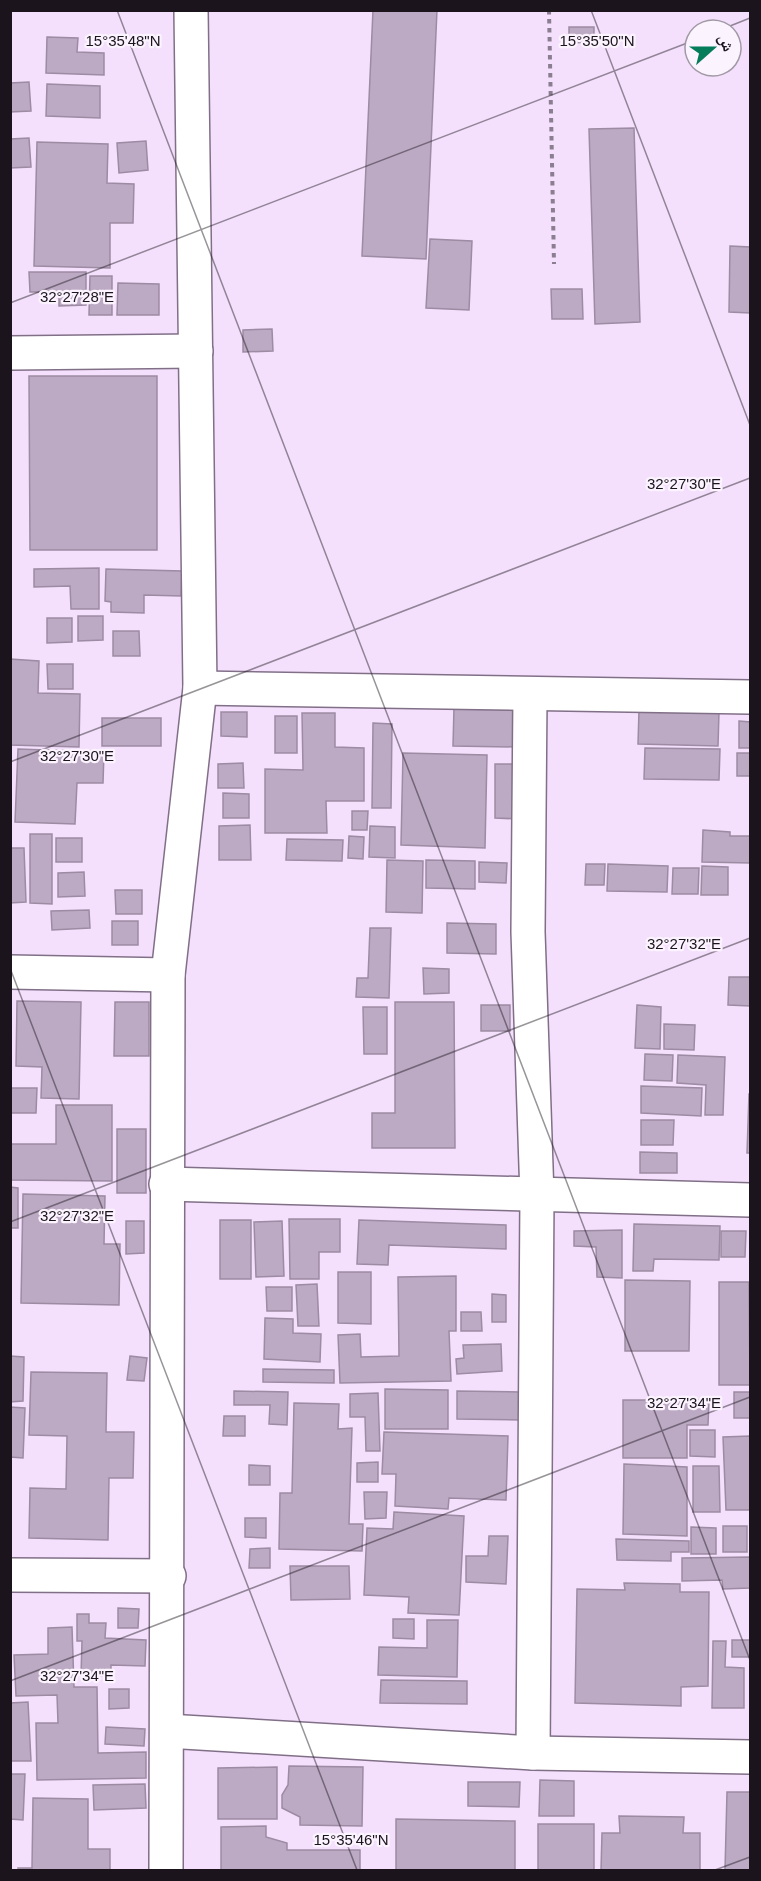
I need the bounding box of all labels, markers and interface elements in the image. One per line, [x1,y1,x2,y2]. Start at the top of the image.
north arrow [683,18,743,78]
text: 15°35'48"N [85,32,161,49]
text: 15°35'50"N [559,32,635,49]
text: ش [715,32,738,54]
text: 32°27'28"E [40,288,114,305]
text: 32°27'30"E [647,475,721,492]
text: 32°27'30"E [40,747,114,764]
text: 32°27'32"E [647,935,721,952]
text: 32°27'32"E [40,1207,114,1224]
text: 32°27'34"E [647,1394,721,1411]
text: 32°27'34"E [40,1667,114,1684]
text: 15°35'46"N [313,1831,389,1848]

